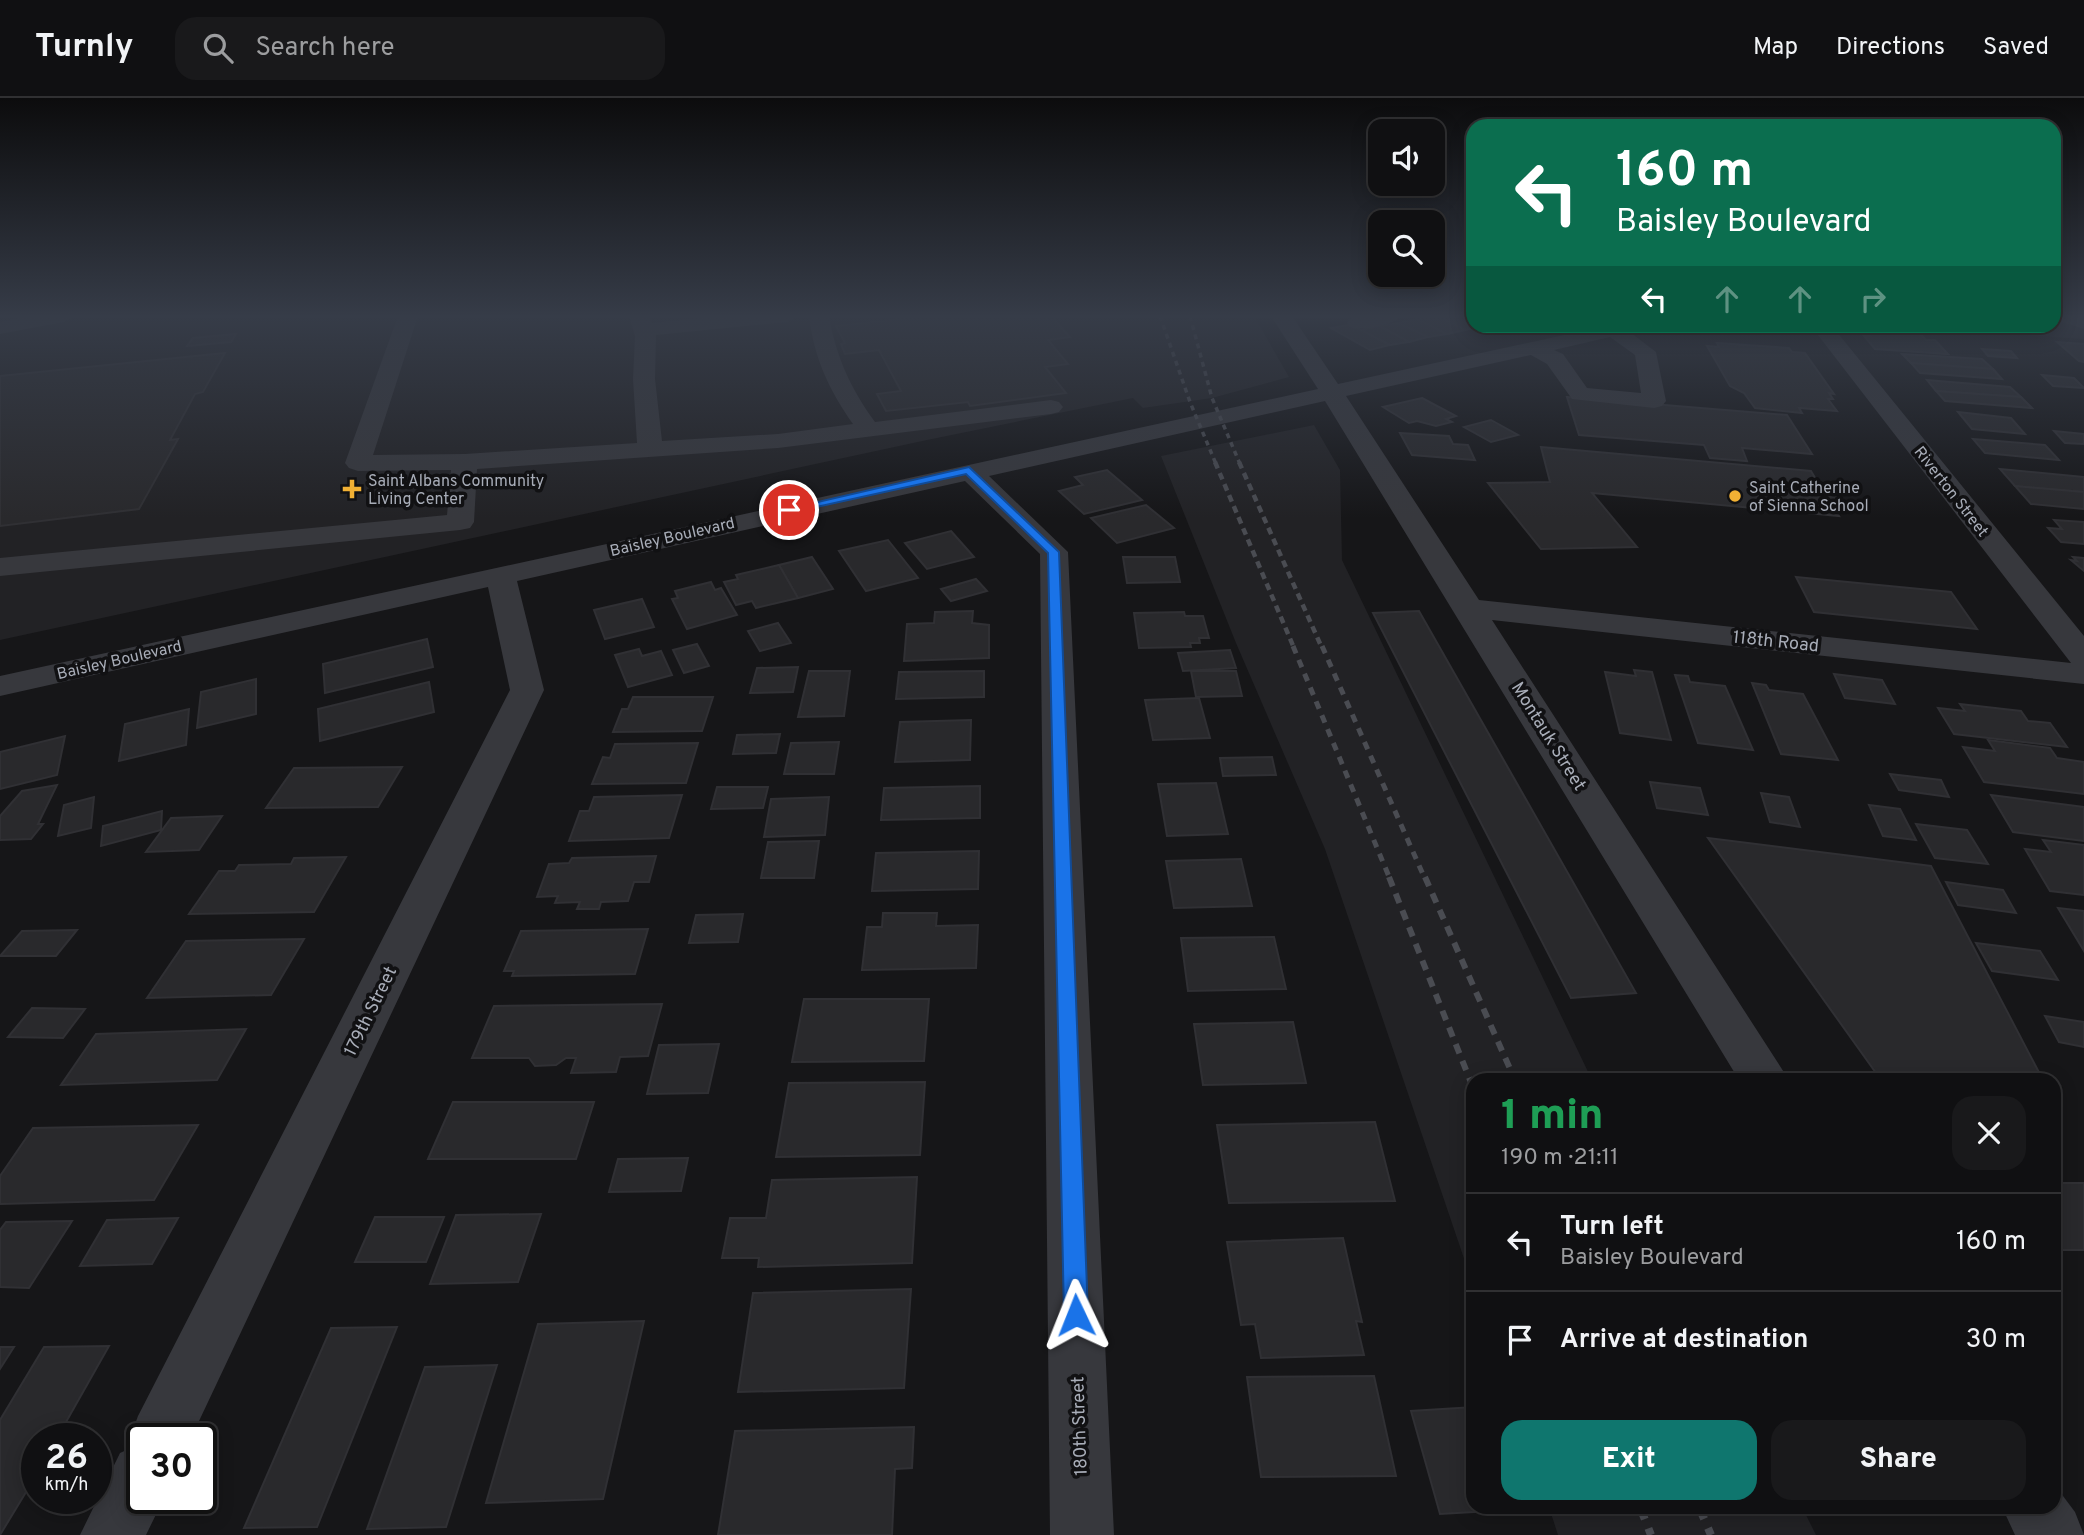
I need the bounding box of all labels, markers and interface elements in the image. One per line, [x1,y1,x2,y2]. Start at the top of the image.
search box [175,17,665,80]
text: Turnly [35,27,133,69]
icon: search [199,29,237,67]
text: Search here [255,32,394,65]
text: Map [1753,33,1798,63]
text: Directions [1836,33,1945,63]
text: Saved [1983,33,2049,63]
map controls [1368,119,1445,287]
button: sound [1368,119,1445,196]
text: 160 m [1616,142,1753,204]
icon: left [1501,147,1592,238]
text: Baisley Boulevard [1616,203,1871,243]
button: search [1368,210,1445,287]
icon: left [1635,280,1673,318]
icon: ahead [1708,280,1746,318]
icon: ahead [1781,280,1819,318]
icon: right [1854,280,1892,318]
street label: Riverton Street [1909,443,1992,542]
place label: Saint Albans Community Living Center [368,472,544,510]
marker: Saint Albans Community Living Center [342,479,362,499]
place label: Saint Catherine of Sienna School [1749,479,1869,517]
pin [759,480,819,540]
marker: Saint Catherine of Sienna School [1727,488,1743,504]
icon: arrive [770,491,808,529]
street label: Baisley Boulevard [608,514,737,562]
street label: 118th Road [1732,627,1820,658]
street label: Baisley Boulevard [55,637,184,685]
street label: Montauk Street [1505,678,1590,795]
street label: 179th Street [340,963,403,1060]
text: 1 min [1501,1091,1604,1144]
button: close [1952,1096,2026,1170]
text: 190 m · 21:11 [1501,1144,1619,1173]
text: Turn left [1560,1211,1664,1244]
icon: left [1501,1223,1539,1261]
text: 160 m [1956,1226,2026,1259]
text: Baisley Boulevard [1560,1244,1744,1273]
position arrow [1039,1278,1113,1352]
icon: arrive [1501,1321,1539,1359]
text: Arrive at destination [1560,1324,1808,1357]
text: 30 m [1966,1324,2026,1357]
street label: 180th Street [1067,1376,1094,1476]
button: Exit [1501,1420,1757,1500]
button: Share [1771,1420,2026,1500]
speed limit sign: 30 [126,1423,217,1514]
text: 26 [45,1437,88,1481]
text: km/h [45,1474,88,1497]

